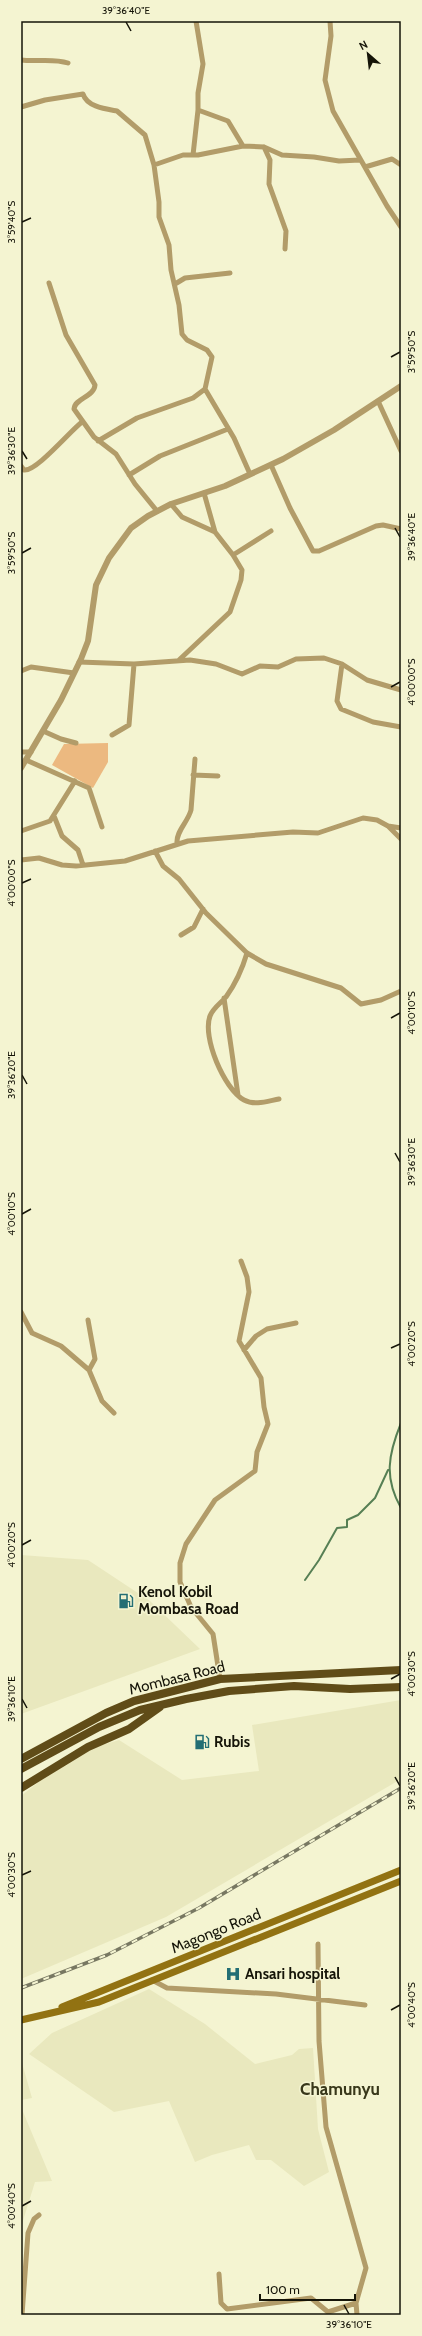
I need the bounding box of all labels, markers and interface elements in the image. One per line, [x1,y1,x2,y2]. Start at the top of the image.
text: 39°36'40"E [102,4,151,17]
north arrow [348,34,388,74]
text: N [357,37,370,53]
text: 3°59'40"S [5,200,18,243]
text: 3°59'50"S [405,331,418,373]
text: 39°36'30"E [5,427,18,475]
text: 39°36'40"E [405,512,418,561]
text: 3°59'50"S [5,532,18,574]
text: 4°00'00"S [405,658,418,706]
text: 4°00'00"S [5,859,18,907]
text: 4°00'10"S [405,991,418,1035]
text: 39°36'20"E [5,1051,18,1099]
text: 39°36'30"E [405,1138,418,1186]
text: 4°00'10"S [5,1192,18,1236]
text: 4°00'20"S [405,1321,418,1367]
text: 4°00'20"S [5,1522,18,1568]
place label: Kenol Kobil Mombasa Road [138,1583,239,1618]
fuel station icon: Kenol Kobil Mombasa Road [117,1592,135,1610]
text: 4°00'30"S [405,1651,418,1697]
street label: Mombasa Road [127,1657,227,1699]
text: 39°36'10"E [5,1676,18,1722]
fuel station icon: Rubis [193,1733,211,1751]
place label: Rubis [214,1733,250,1751]
text: 39°36'20"E [405,1762,418,1810]
text: 4°00'30"S [5,1852,18,1898]
street label: Magongo Road [169,1905,263,1957]
hospital icon: Ansari hospital [224,1965,242,1983]
place label: Ansari hospital [245,1965,340,1983]
text: 4°00'40"S [405,1982,418,2028]
district label: Chamunyu [300,2079,380,2099]
text: 4°00'40"S [5,2183,18,2229]
scale bar [260,2276,355,2302]
text: 100 m [266,2282,300,2297]
text: 39°36'10"E [326,2318,372,2331]

